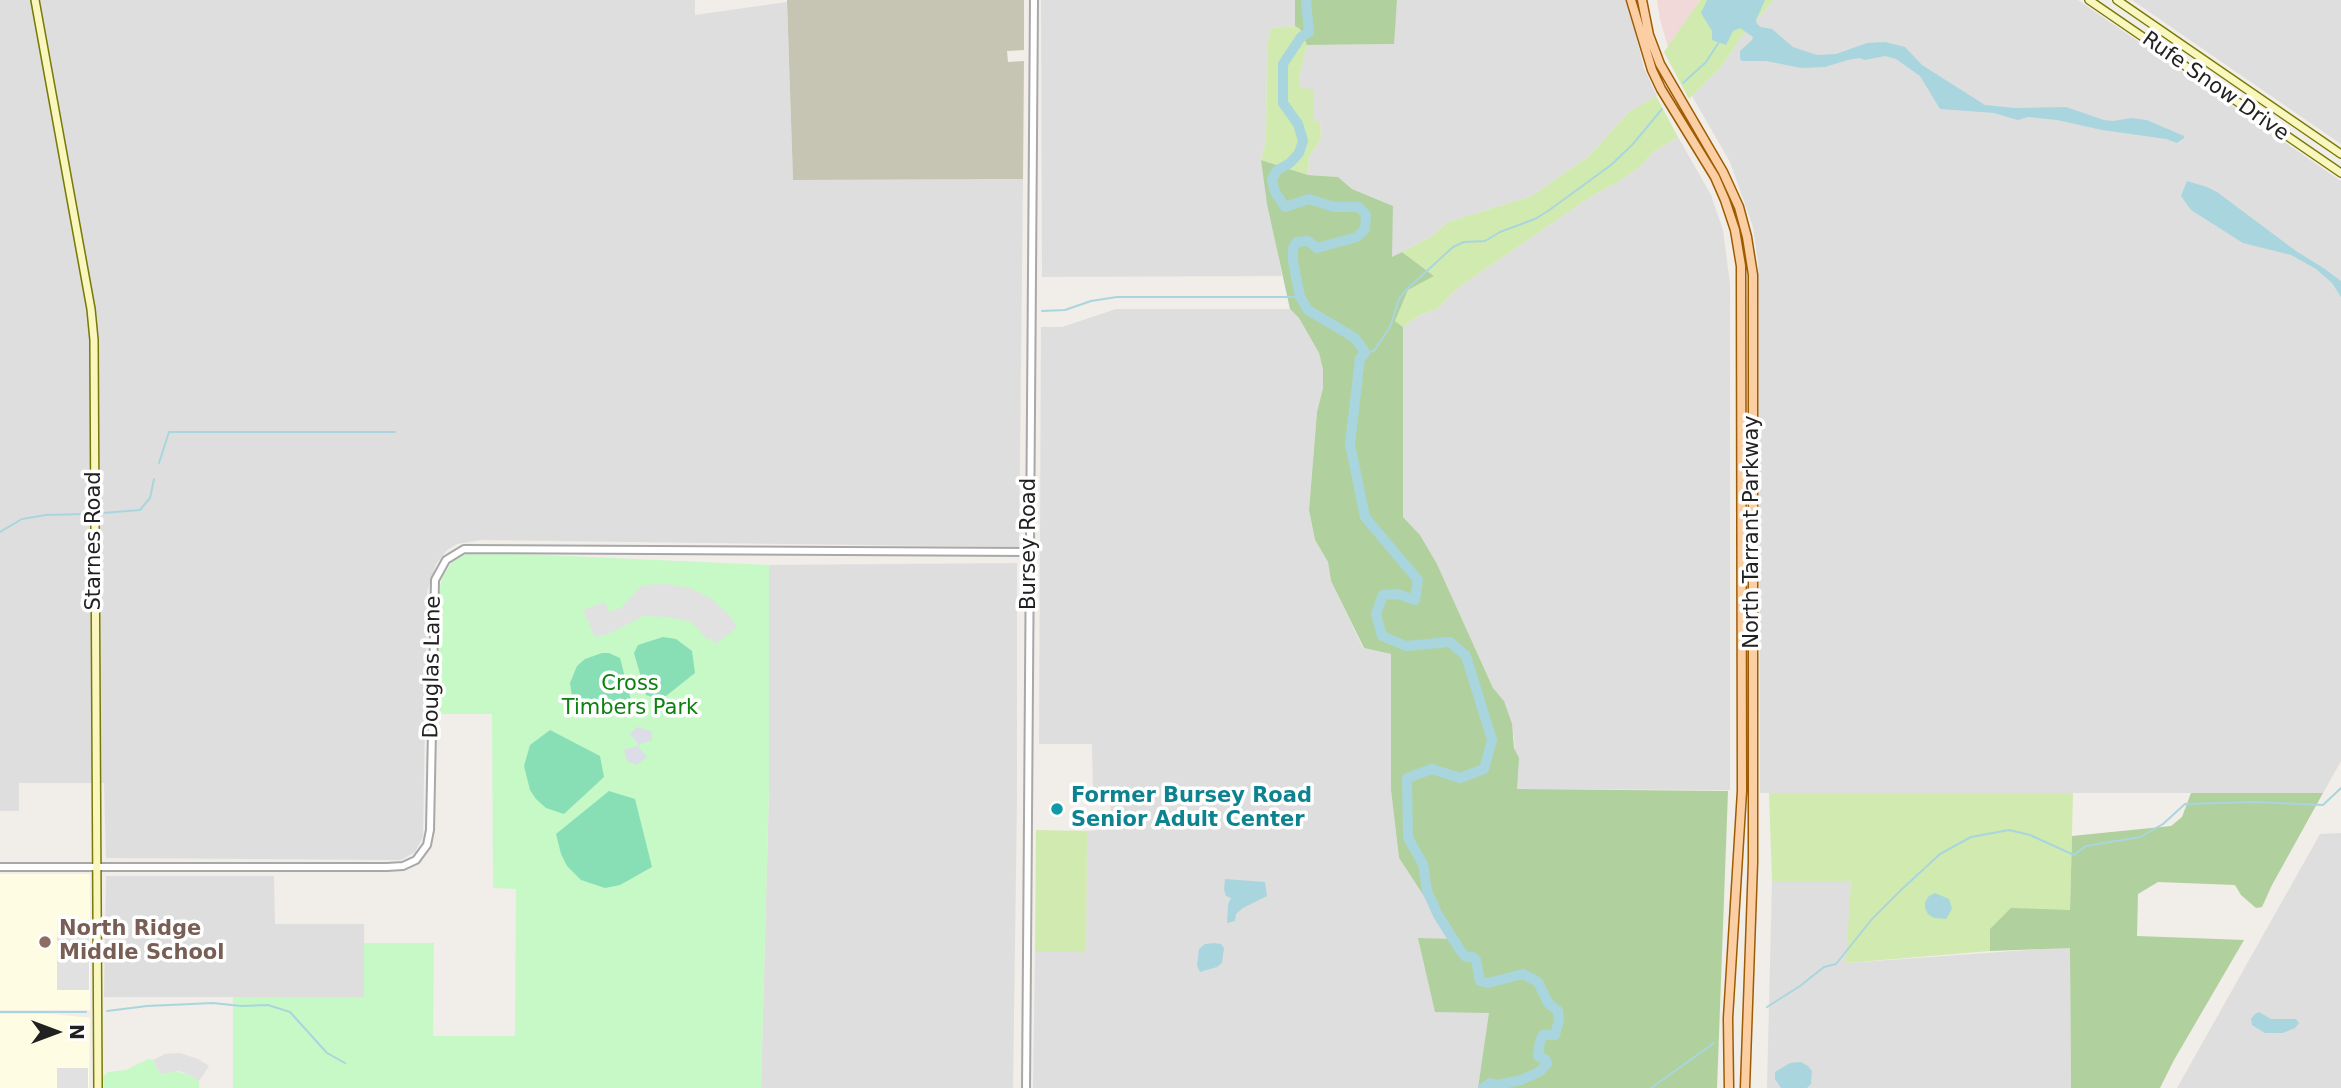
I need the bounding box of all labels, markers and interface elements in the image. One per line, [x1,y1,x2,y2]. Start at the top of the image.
street label: Rufe Snow Drive [2137,27,2293,147]
street label: North Tarrant Parkway [1740,415,1766,649]
street label: Starnes Road [82,471,108,611]
street label: Bursey Road [1017,478,1043,610]
street label: Douglas Lane [419,595,447,739]
park label: Cross Timbers Park [562,672,698,722]
place label: Former Bursey Road Senior Adult Center [1071,784,1312,834]
marker: Former Bursey Road Senior Adult Center [1049,801,1065,817]
place label: North Ridge Middle School [59,917,224,967]
marker: North Ridge Middle School [37,934,53,950]
north arrow [21,997,91,1067]
text: N [66,1024,88,1040]

